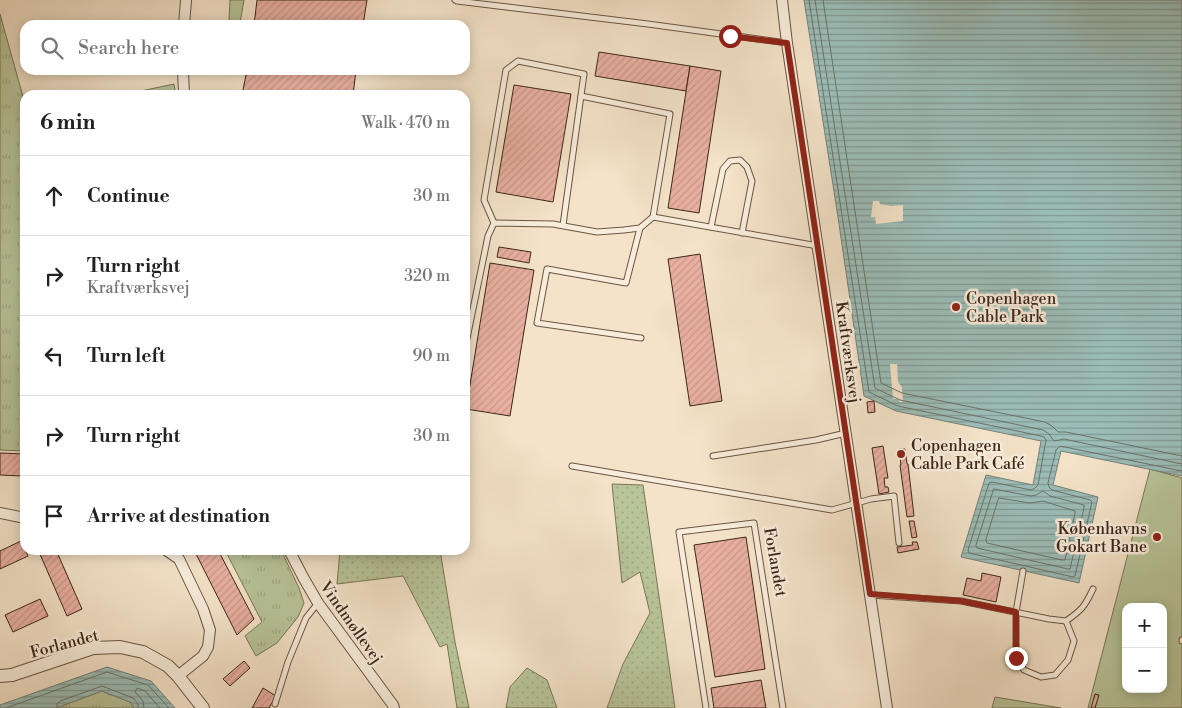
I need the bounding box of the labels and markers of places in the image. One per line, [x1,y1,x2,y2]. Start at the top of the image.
place label: Copenhagen Cable Park [966,289,1057,327]
marker: Copenhagen Cable Park [950,301,962,313]
place label: Copenhagen Cable Park Café [911,436,1025,474]
marker: Copenhagen Cable Park Café [895,448,907,460]
place label: Københavns Gokart Bane [1056,519,1147,557]
marker: Københavns Gokart Bane [1151,531,1163,543]

